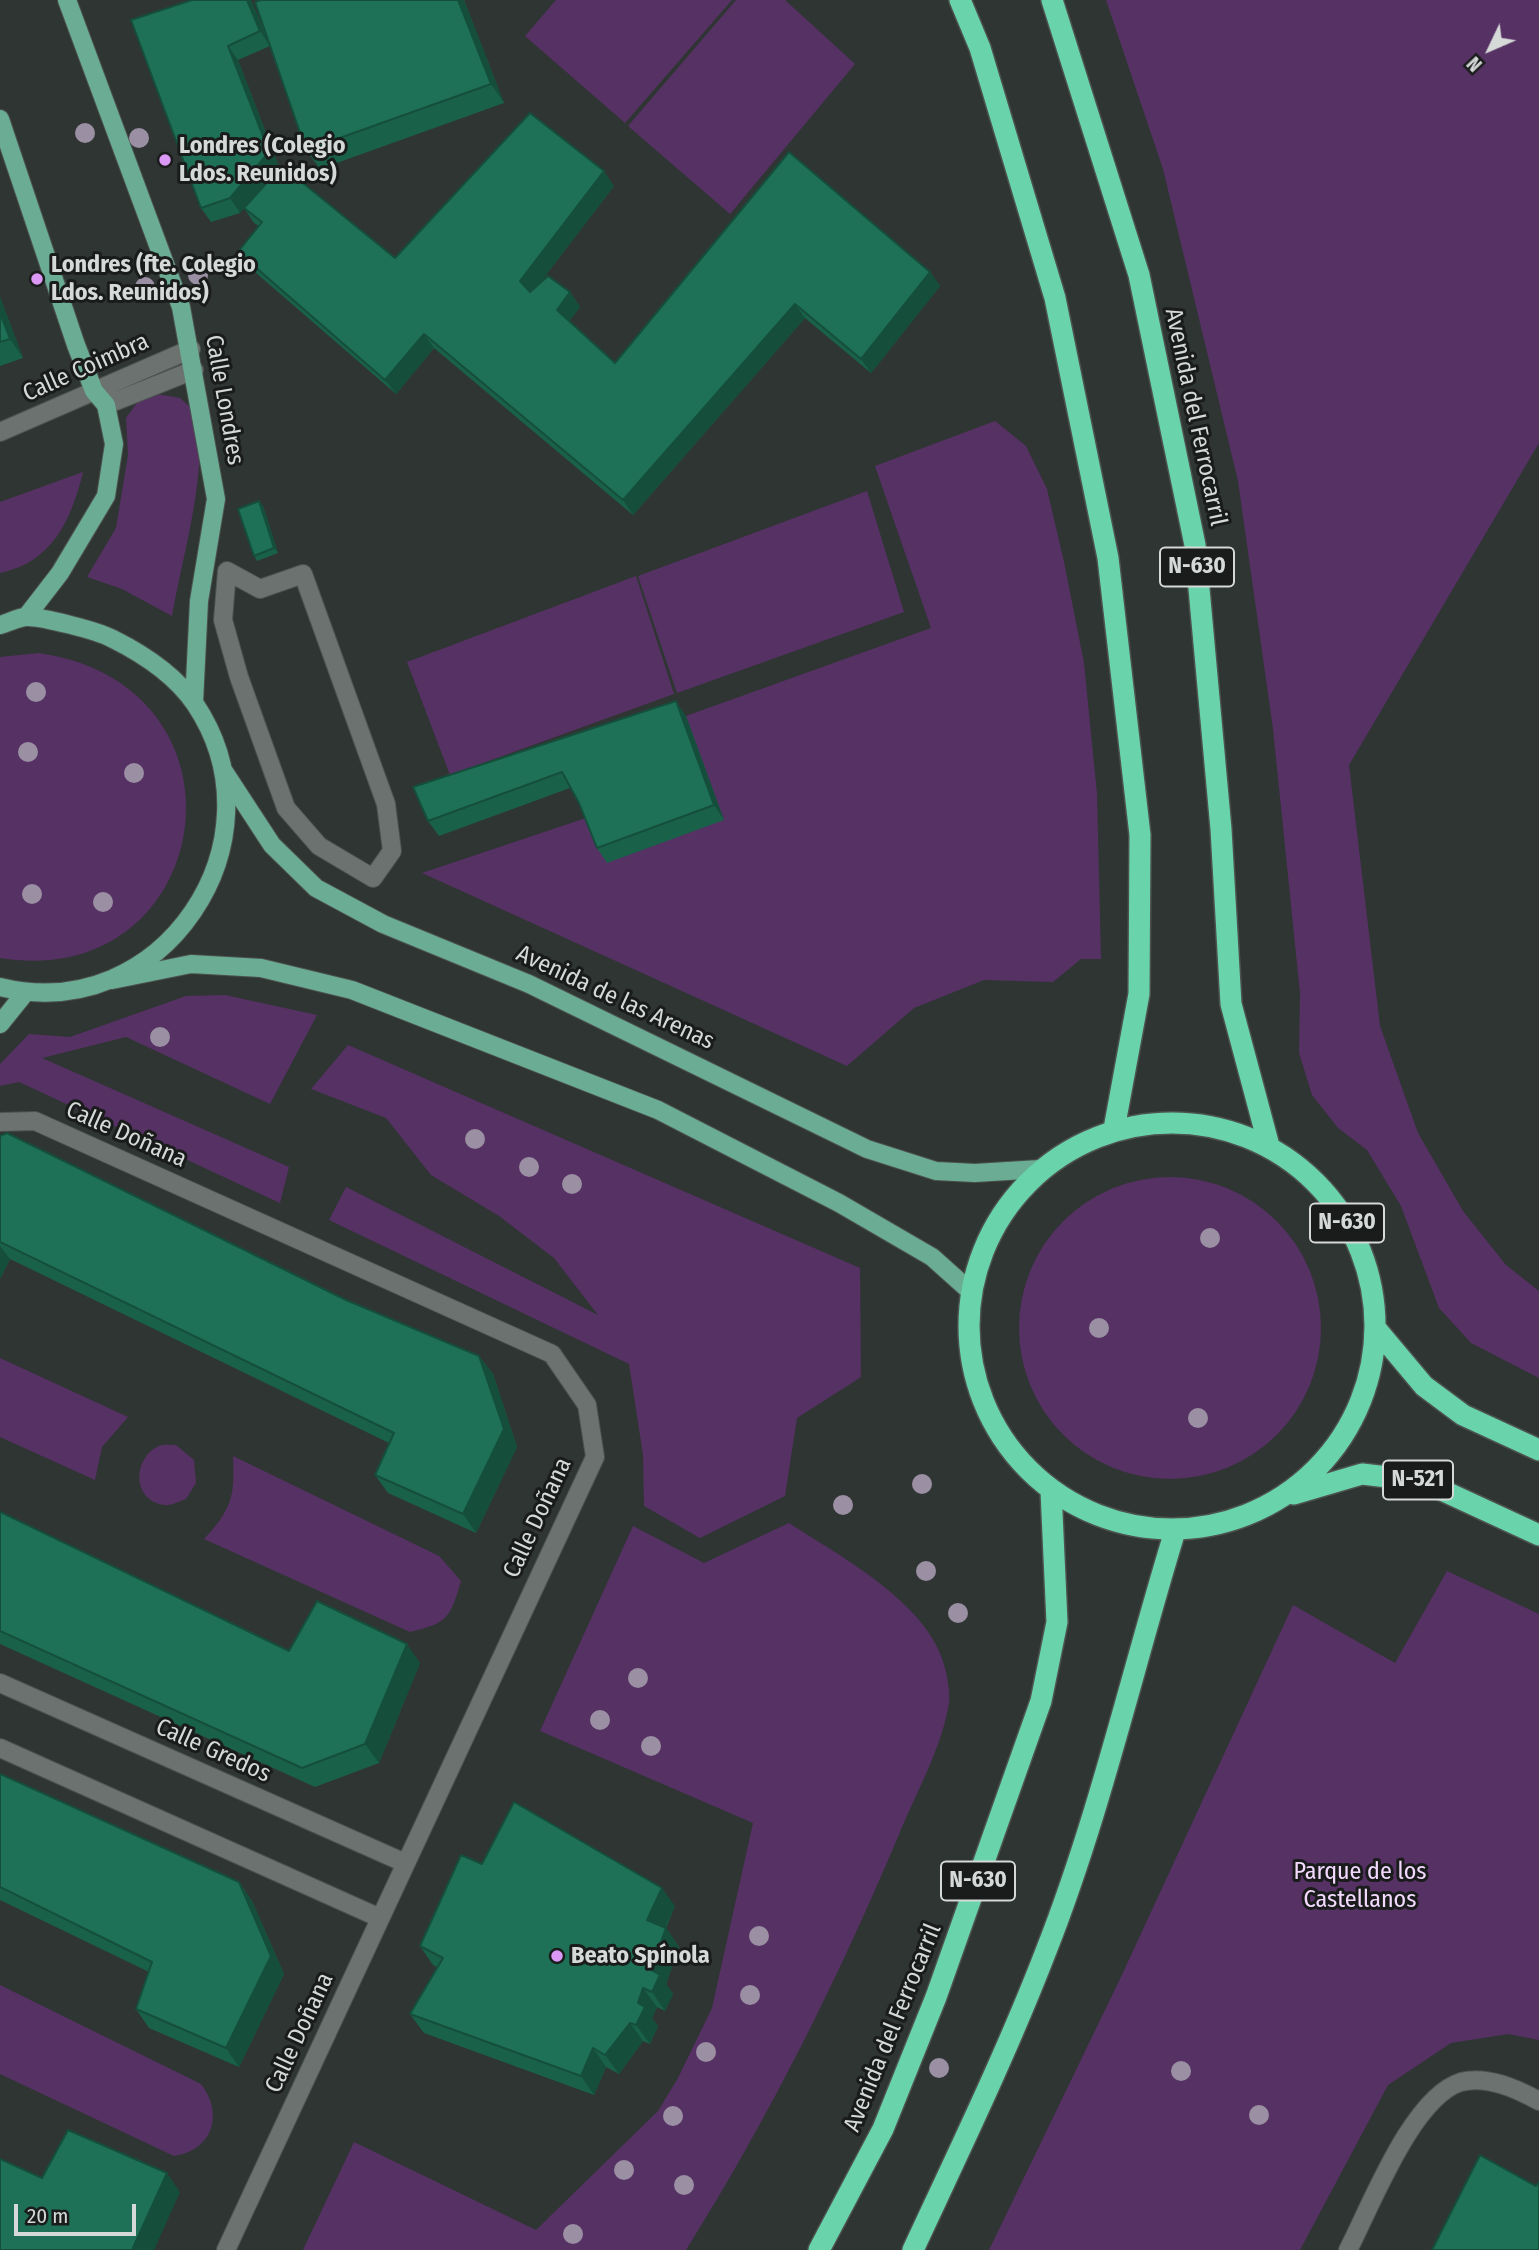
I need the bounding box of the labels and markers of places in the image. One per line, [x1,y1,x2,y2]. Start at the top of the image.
place label: Londres (Colegio Ldos. Reunidos) [179,132,346,188]
marker: Londres (Colegio Ldos. Reunidos) [157,152,173,168]
place label: Londres (fte. Colegio Ldos. Reunidos) [51,251,256,307]
marker: Londres (fte. Colegio Ldos. Reunidos) [29,271,45,287]
place label: Beato Spínola [571,1942,710,1970]
marker: Beato Spínola [549,1948,565,1964]

